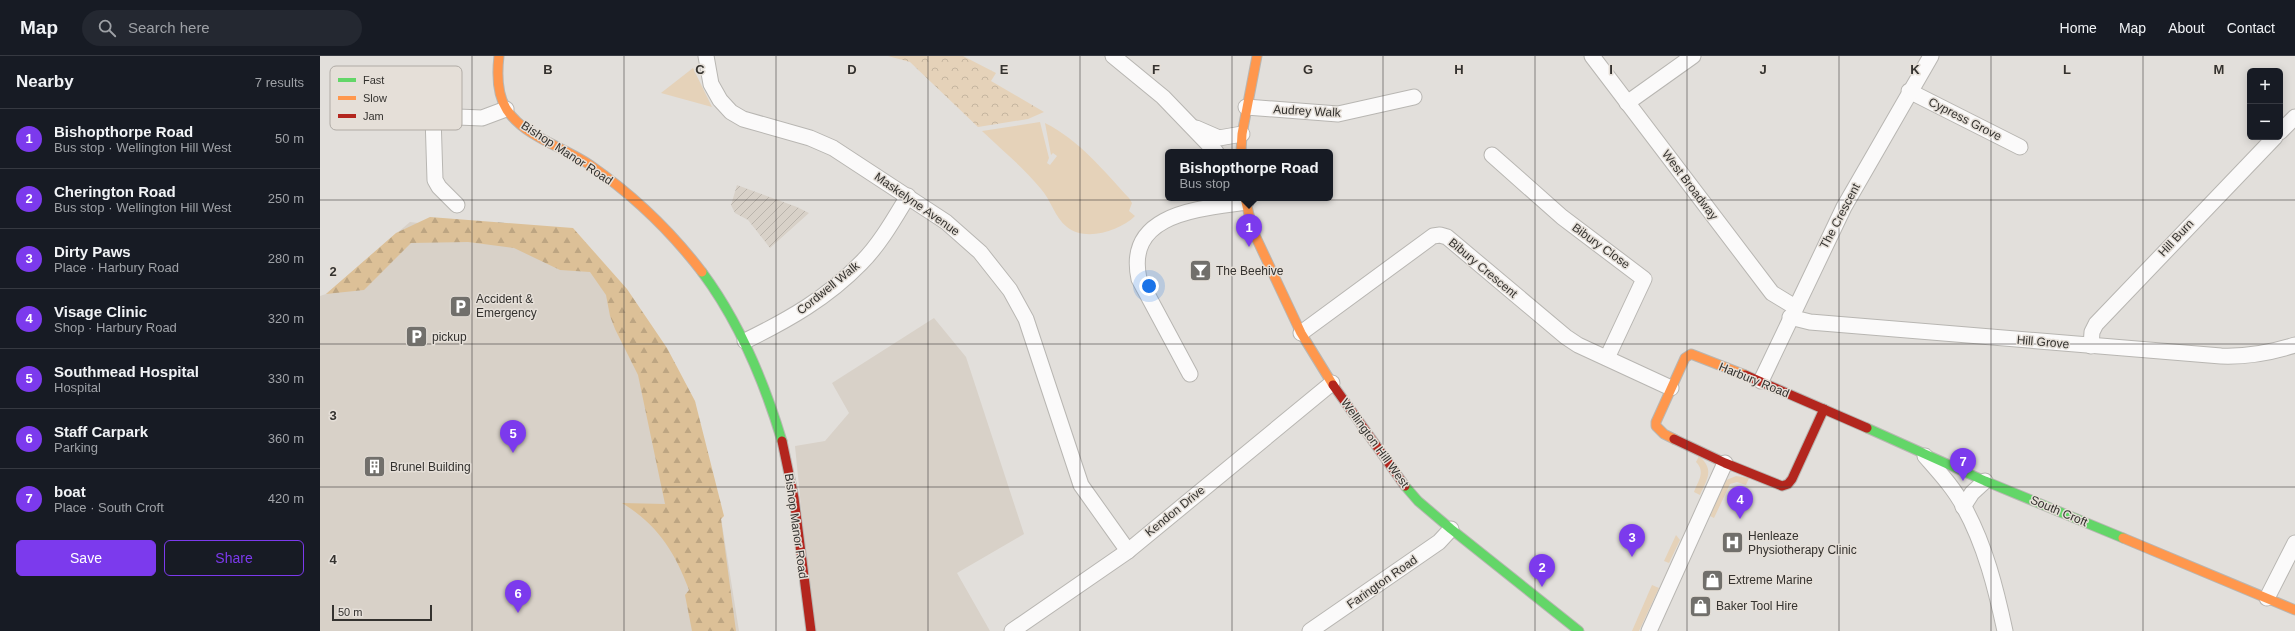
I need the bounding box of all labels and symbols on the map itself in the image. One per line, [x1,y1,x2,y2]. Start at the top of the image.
text: B [543,62,553,77]
text: C [695,62,705,77]
text: D [847,62,857,77]
text: E [1000,62,1009,77]
text: F [1152,62,1160,77]
text: G [1303,62,1313,77]
text: H [1454,62,1464,77]
text: I [1609,62,1613,77]
text: J [1759,62,1767,77]
text: K [1910,62,1920,77]
text: L [2063,62,2071,77]
text: M [2214,62,2224,77]
legend [330,66,462,130]
text: Fast [363,74,384,86]
text: Slow [363,92,387,104]
street label: Cypress Grove [1926,95,2004,144]
street label: Audrey Walk [1273,102,1342,120]
text: Jam [363,110,384,122]
street label: Bishop Manor Road [519,118,615,188]
street label: West Broadway [1659,147,1721,223]
street label: Maskelyne Avenue [872,169,962,239]
street label: The Crescent [1817,180,1863,251]
pin: 1 [1236,214,1262,247]
street label: Hill Burn [2155,217,2197,259]
street label: Bibury Close [1569,220,1633,272]
street label: Bibury Crescent [1446,235,1521,301]
street label: Cordwell Walk [794,258,863,317]
bar icon: The Beehive [1188,258,1214,284]
text: 2 [329,264,337,279]
place label: The Beehive [1216,264,1284,278]
your location [1139,276,1159,296]
place label: Accident & Emergency [476,292,537,320]
parking icon: Accident & Emergency [448,293,474,319]
parking icon: pickup [404,324,430,350]
place label: pickup [432,330,467,344]
street label: Hill Grove [2016,333,2070,351]
street label: Harbury Road [1717,360,1791,400]
street label: Wellington Hill West [1338,396,1412,491]
text: 3 [329,408,337,423]
pin: 5 [500,420,526,453]
pin: 7 [1950,448,1976,481]
building icon: Brunel Building [361,454,387,480]
place label: Brunel Building [390,460,471,474]
street label: Bishop Manor Road [782,473,810,579]
street label: Kendon Drive [1142,482,1208,539]
pin: 4 [1727,486,1753,519]
street label: South Croft [2028,493,2090,530]
pin: 3 [1619,524,1645,557]
place label: Henleaze Physiotherapy Clinic [1748,529,1857,557]
hospital icon: Henleaze Physiotherapy Clinic [1720,530,1746,556]
text: 4 [329,552,337,567]
street label: Farington Road [1344,553,1420,611]
pin: 2 [1529,554,1555,587]
shop icon: Extreme Marine [1700,567,1726,593]
place label: Extreme Marine [1728,573,1813,587]
pin: 6 [505,580,531,613]
shop icon: Baker Tool Hire [1688,593,1714,619]
place label: Baker Tool Hire [1716,599,1798,613]
scale bar [332,603,432,622]

